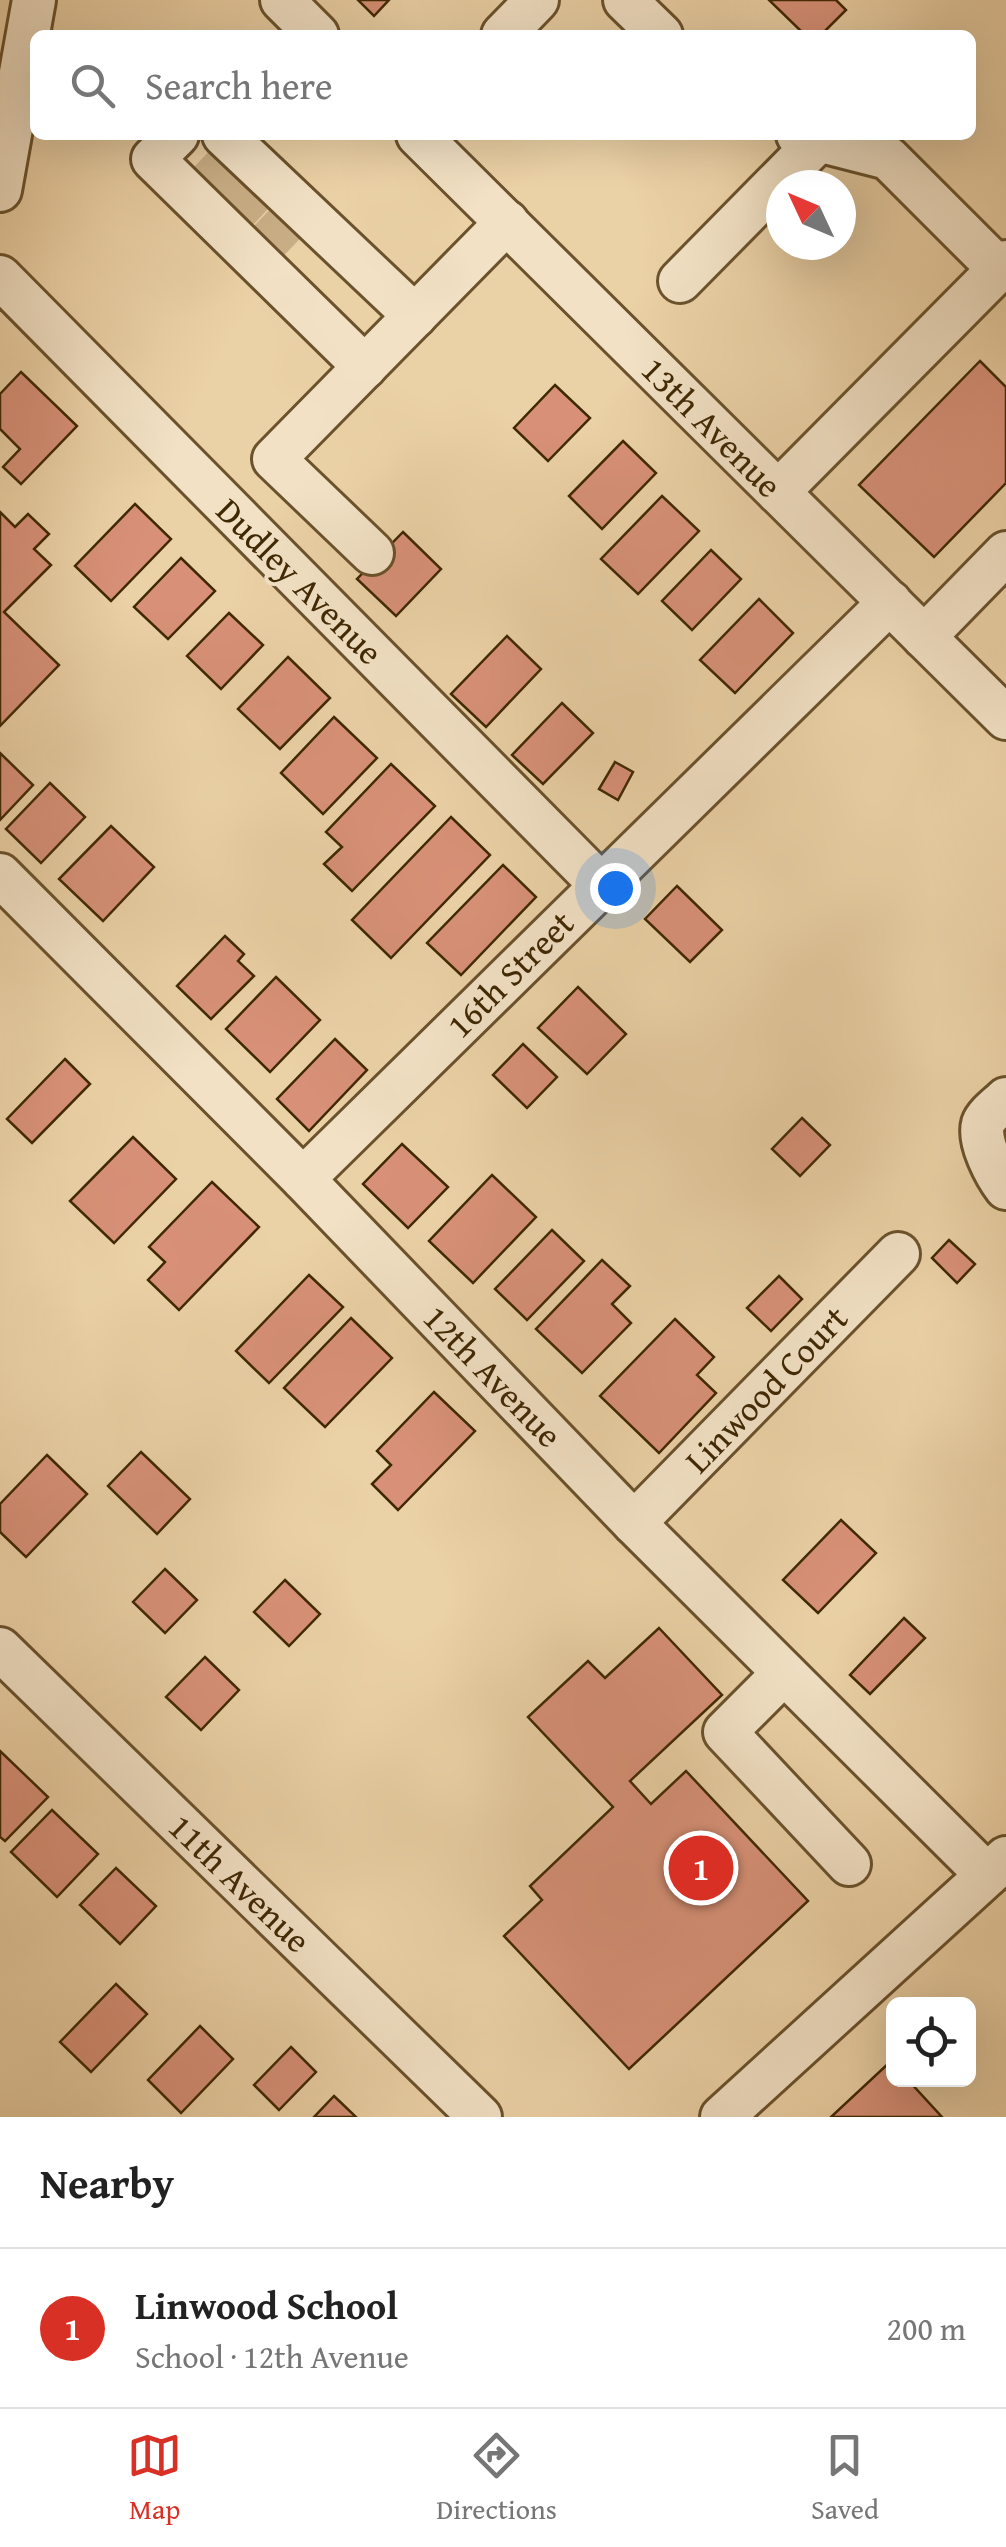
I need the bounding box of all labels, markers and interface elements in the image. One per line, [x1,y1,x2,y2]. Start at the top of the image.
search box [30,30,976,140]
text: Search here [145,57,333,113]
icon: search [65,58,120,113]
north arrow [766,170,856,260]
street label: 13th Avenue [630,345,794,509]
street label: Dudley Avenue [205,486,395,676]
your location [590,863,641,914]
street label: 16th Street [435,899,585,1049]
street label: 12th Avenue [412,1293,574,1459]
street label: Linwood Court [673,1294,859,1484]
street label: 11th Avenue [157,1802,323,1964]
pin: 1 [668,1830,734,1906]
map controls [886,1997,976,2087]
button: locate [886,1997,976,2087]
text: Nearby [40,2152,174,2213]
text: Linwood School [135,2277,398,2333]
text: 1 [64,2305,81,2352]
text: 200 m [887,2305,966,2352]
text: School · 12th Avenue [135,2333,409,2380]
tab: Map [127,2428,182,2529]
tab: Directions [436,2428,557,2529]
tab: Saved [811,2428,879,2529]

